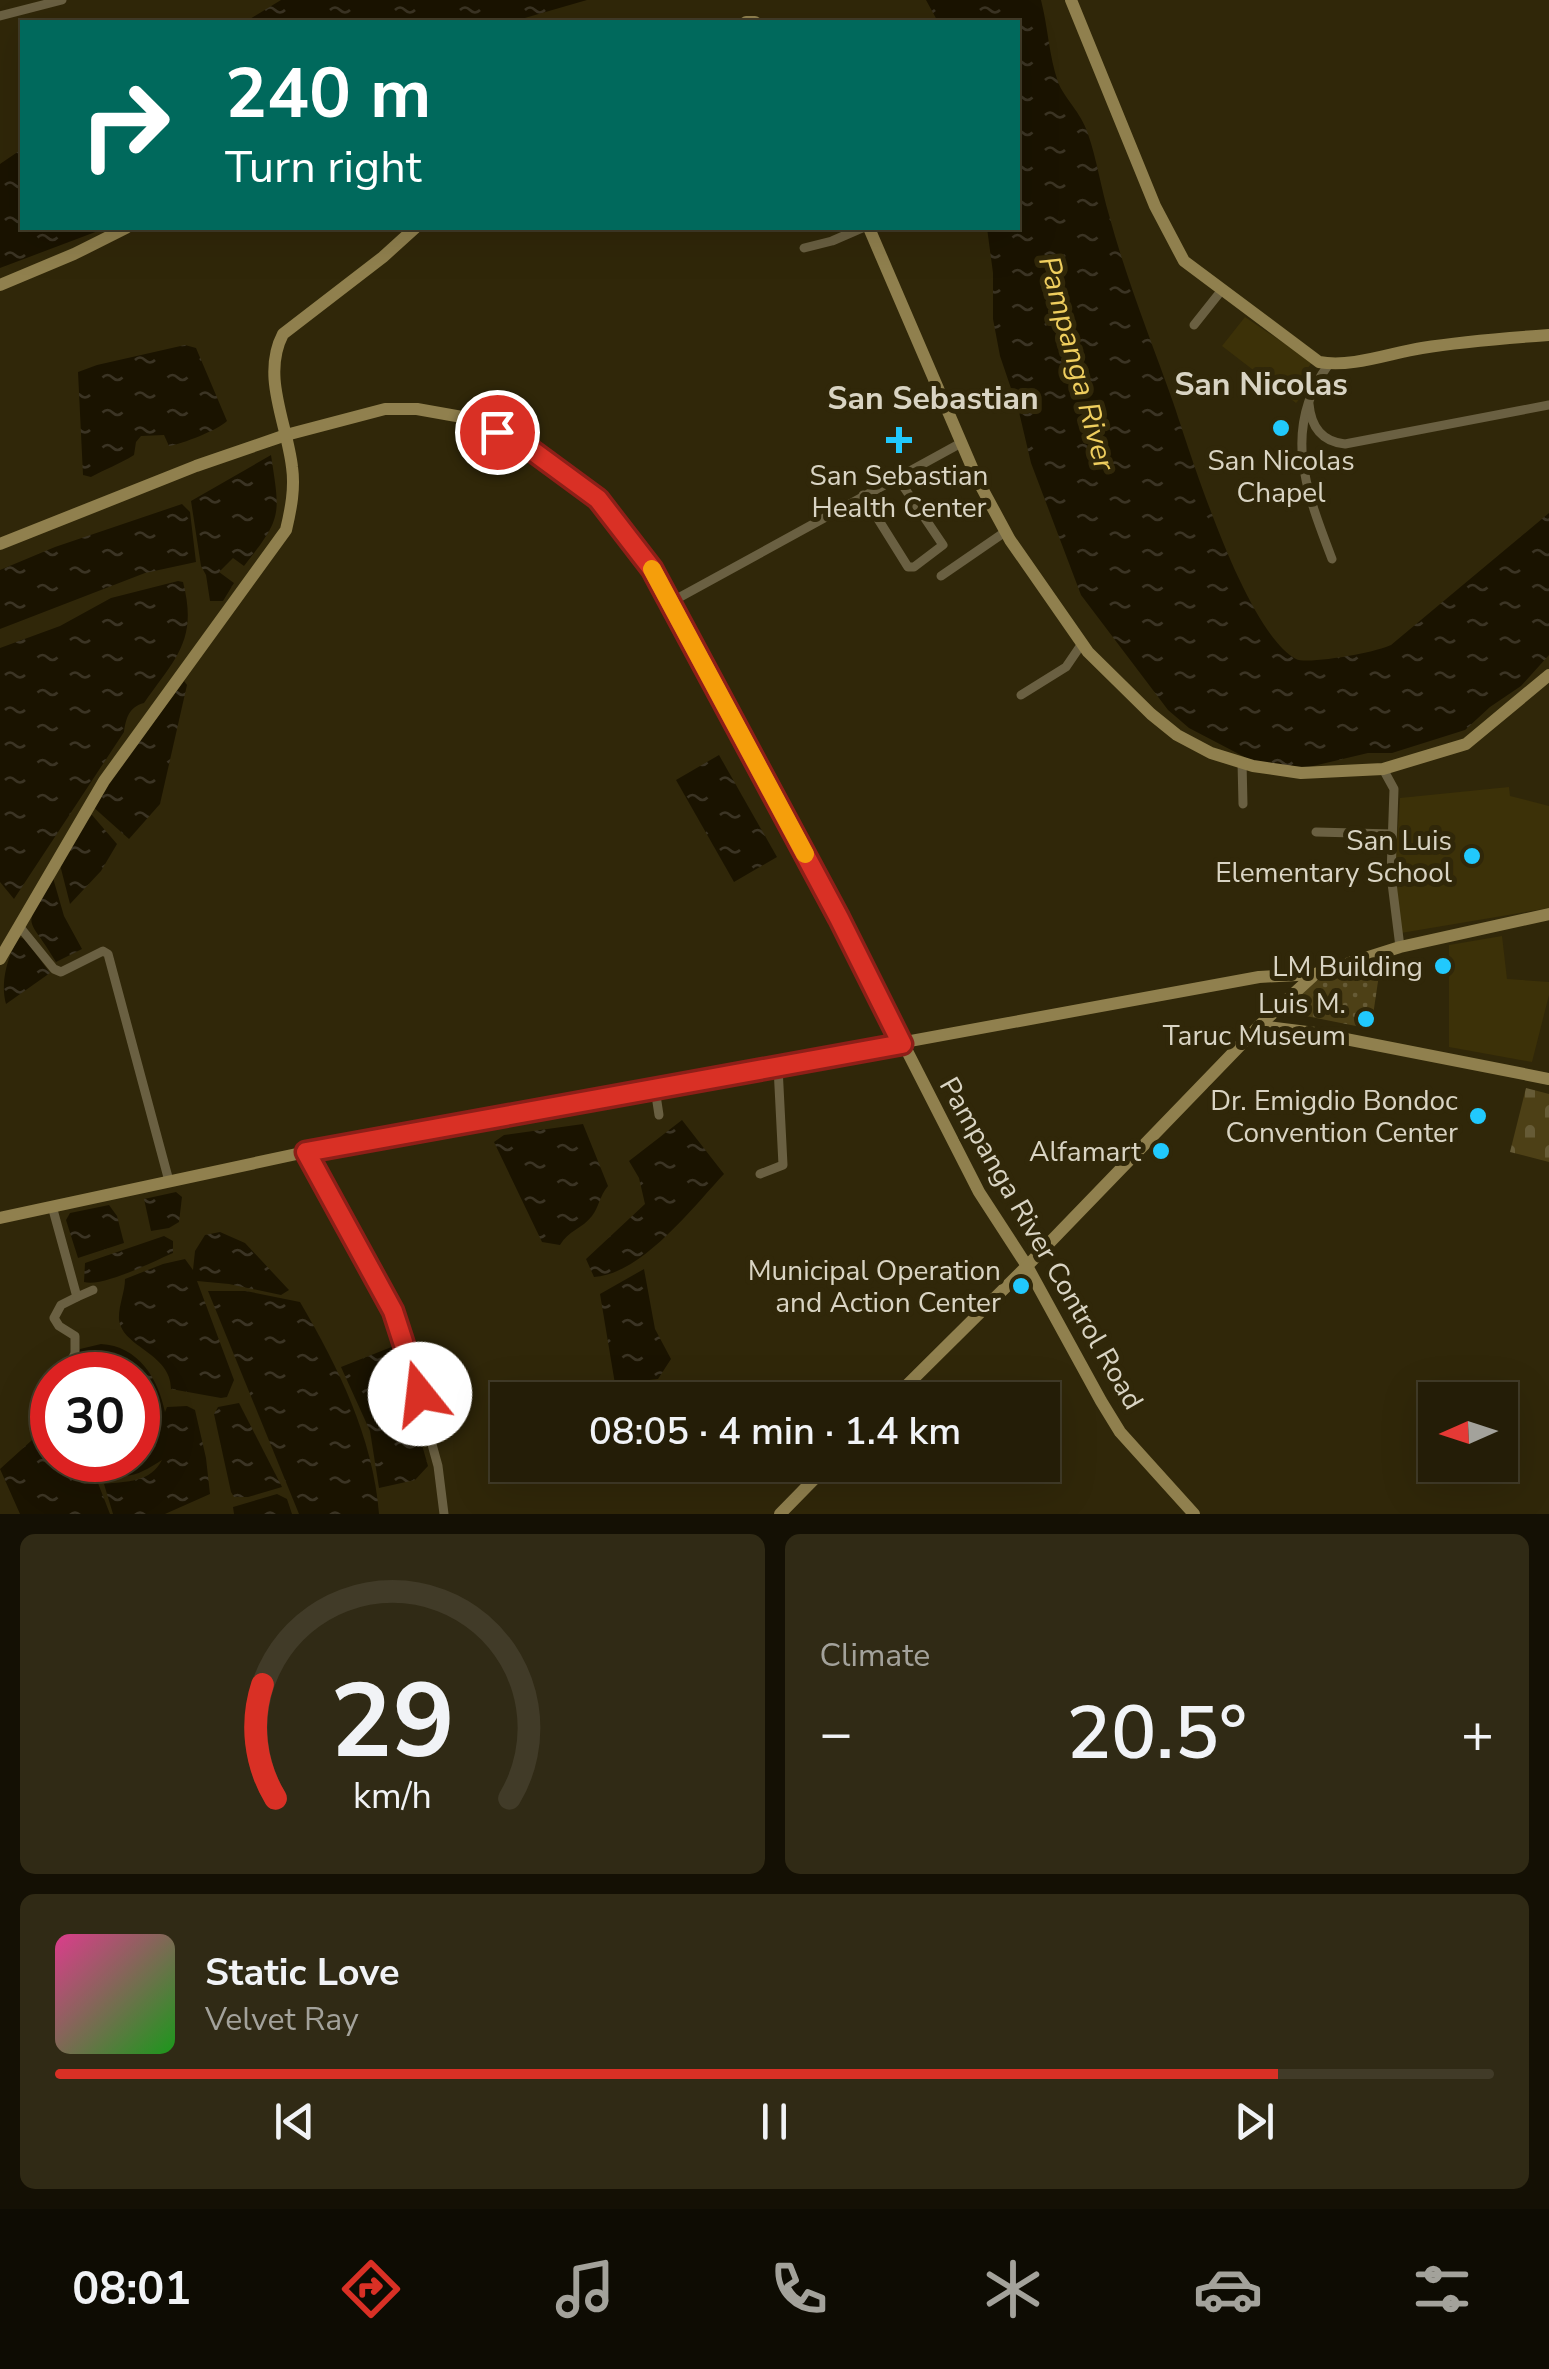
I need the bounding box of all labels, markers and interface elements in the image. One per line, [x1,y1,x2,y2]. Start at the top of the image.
text: 240 m [225,46,431,142]
icon: right [60,60,190,190]
text: Turn right [225,137,422,198]
water label: Pampanga River [1028,251,1125,476]
district label: San Nicolas [1174,363,1348,406]
district label: San Sebastian [827,377,1039,420]
pin [455,390,540,475]
icon: arrive [470,405,525,460]
marker: San Nicolas Chapel [1270,417,1292,439]
marker: San Sebastian Health Center [886,427,912,453]
place label: San Nicolas Chapel [1207,442,1355,512]
place label: San Sebastian Health Center [810,457,988,527]
place label: San Luis Elementary School [1215,822,1453,892]
marker: San Luis Elementary School [1461,845,1483,867]
place label: LM Building [1272,948,1423,986]
marker: LM Building [1432,955,1454,977]
place label: Luis M. Taruc Museum [1163,985,1346,1055]
marker: Luis M. Taruc Museum [1355,1008,1377,1030]
street label: Pampanga River Control Road [930,1070,1152,1417]
place label: Dr. Emigdio Bondoc Convention Center [1210,1082,1458,1152]
marker: Dr. Emigdio Bondoc Convention Center [1467,1105,1489,1127]
place label: Alfamart [1029,1133,1141,1171]
marker: Alfamart [1150,1140,1172,1162]
place label: Municipal Operation and Action Center [748,1252,1001,1322]
marker: Municipal Operation and Action Center [1010,1275,1032,1297]
position arrow [368,1342,472,1446]
speed limit sign: 30 [30,1352,160,1482]
north arrow [1418,1382,1518,1482]
map controls [1418,1382,1518,1482]
text: 08:05 · 4 min · 1.4 km [589,1406,961,1457]
text: Climate [820,1634,930,1677]
text: 29 [330,1651,455,1793]
text: 20.5° [1066,1682,1247,1784]
text: − [820,1696,853,1771]
text: + [1461,1696,1494,1771]
text: km/h [353,1772,432,1821]
text: Static Love [205,1947,400,1998]
text: Velvet Ray [205,1998,359,2041]
icon: previous [267,2094,322,2149]
icon: pause [747,2094,802,2149]
icon: next [1227,2094,1282,2149]
icon: directions [336,2254,406,2324]
icon: music [550,2254,620,2324]
icon: phone [764,2254,834,2324]
icon: climate [978,2254,1048,2324]
icon: car [1193,2254,1263,2324]
icon: filters [1407,2254,1477,2324]
text: 08:01 [72,2259,191,2320]

